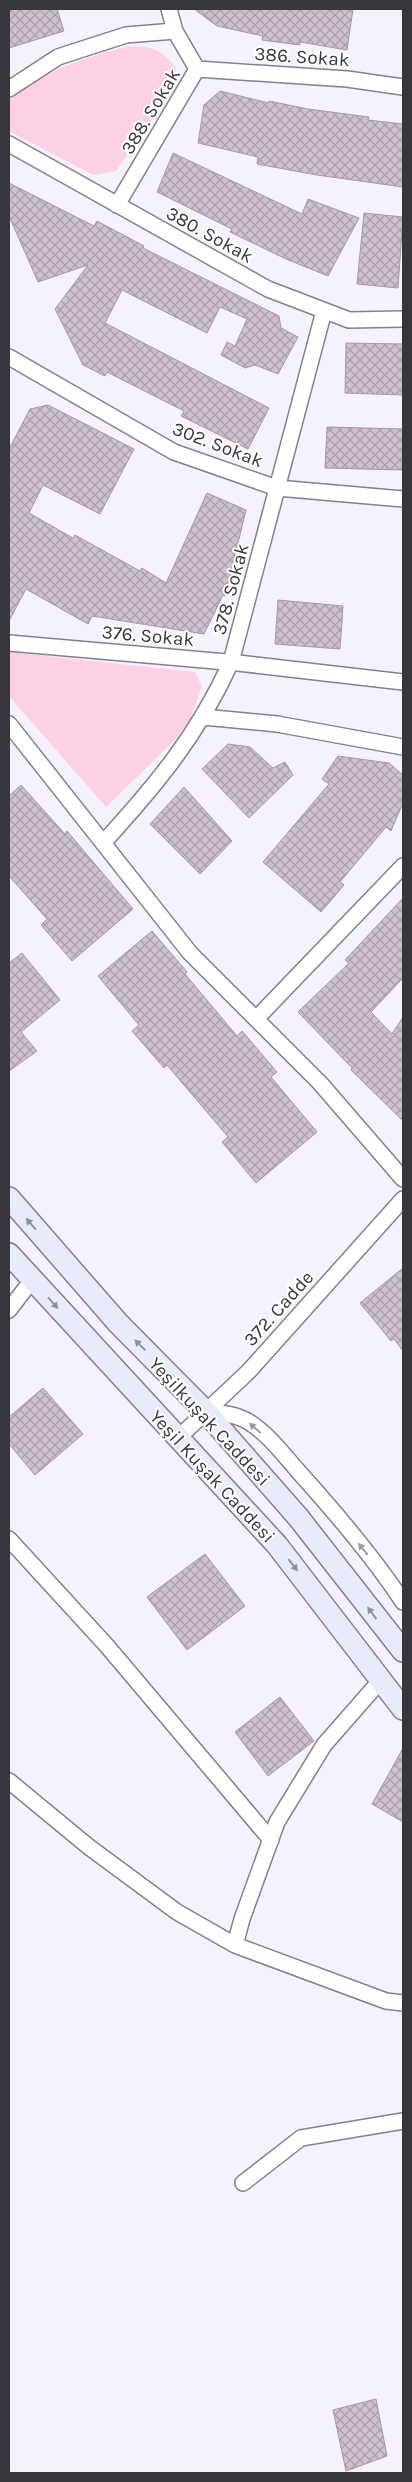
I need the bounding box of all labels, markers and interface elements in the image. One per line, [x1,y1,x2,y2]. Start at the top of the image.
street label: 386. Sokak [254,43,351,71]
street label: 388. Sokak [117,64,185,158]
street label: 380. Sokak [162,202,257,268]
street label: 302. Sokak [169,418,266,472]
street label: 378. Sokak [208,541,254,637]
street label: 376. Sokak [101,621,195,651]
one-way arrow [26,1218,37,1231]
street label: 372. Cadde [239,1267,318,1351]
one-way arrow [47,1297,59,1309]
one-way arrow [134,1340,146,1352]
street label: Yeşilkuşak Caddesi [144,1353,275,1491]
street label: Yeşil Kuşak Caddesi [145,1406,279,1548]
one-way arrow [250,1422,262,1434]
one-way arrow [358,1543,369,1556]
one-way arrow [288,1558,299,1571]
one-way arrow [367,1607,378,1620]

